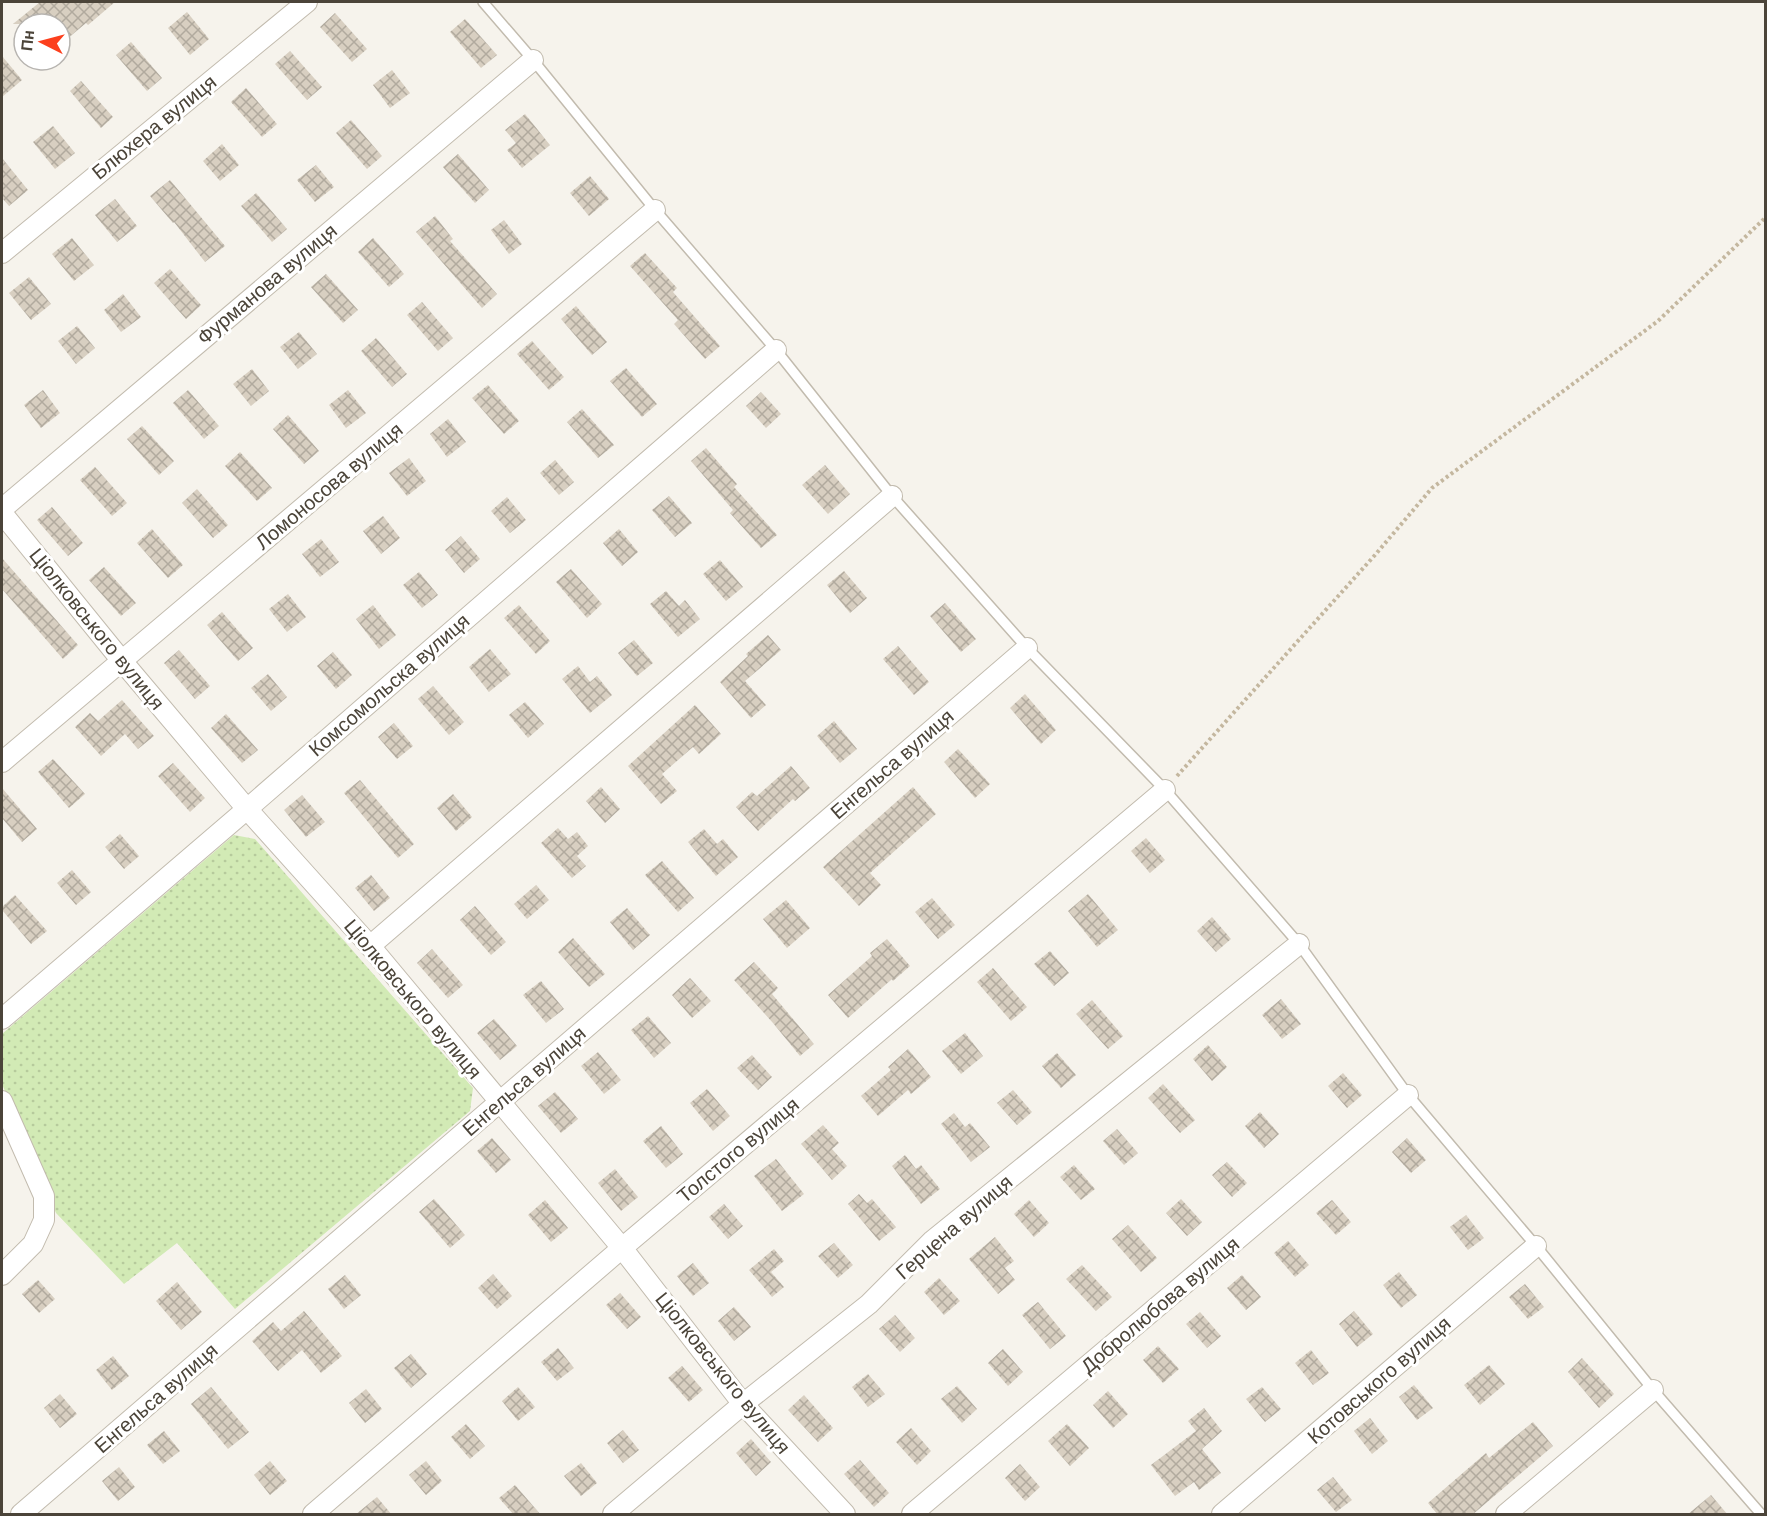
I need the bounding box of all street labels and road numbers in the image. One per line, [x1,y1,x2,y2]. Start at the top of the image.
street label: Блюхера вулиця [88,70,220,184]
street label: Фурманова вулиця [193,219,341,349]
street label: Ломоносова вулиця [251,418,407,554]
street label: Ціолковського вулиця [25,544,169,714]
street label: Комсомольска вулиця [304,609,474,761]
street label: Енгельса вулиця [826,705,958,823]
street label: Ціолковського вулиця [340,915,486,1083]
street label: Енгельса вулиця [458,1022,590,1140]
street label: Толстого вулиця [673,1093,803,1207]
street label: Герцена вулиця [891,1171,1017,1283]
street label: Добролюбова вулиця [1077,1233,1243,1377]
street label: Ціолковського вулиця [651,1288,795,1458]
street label: Котовського вулиця [1303,1312,1455,1448]
street label: Енгельса вулиця [90,1339,222,1457]

